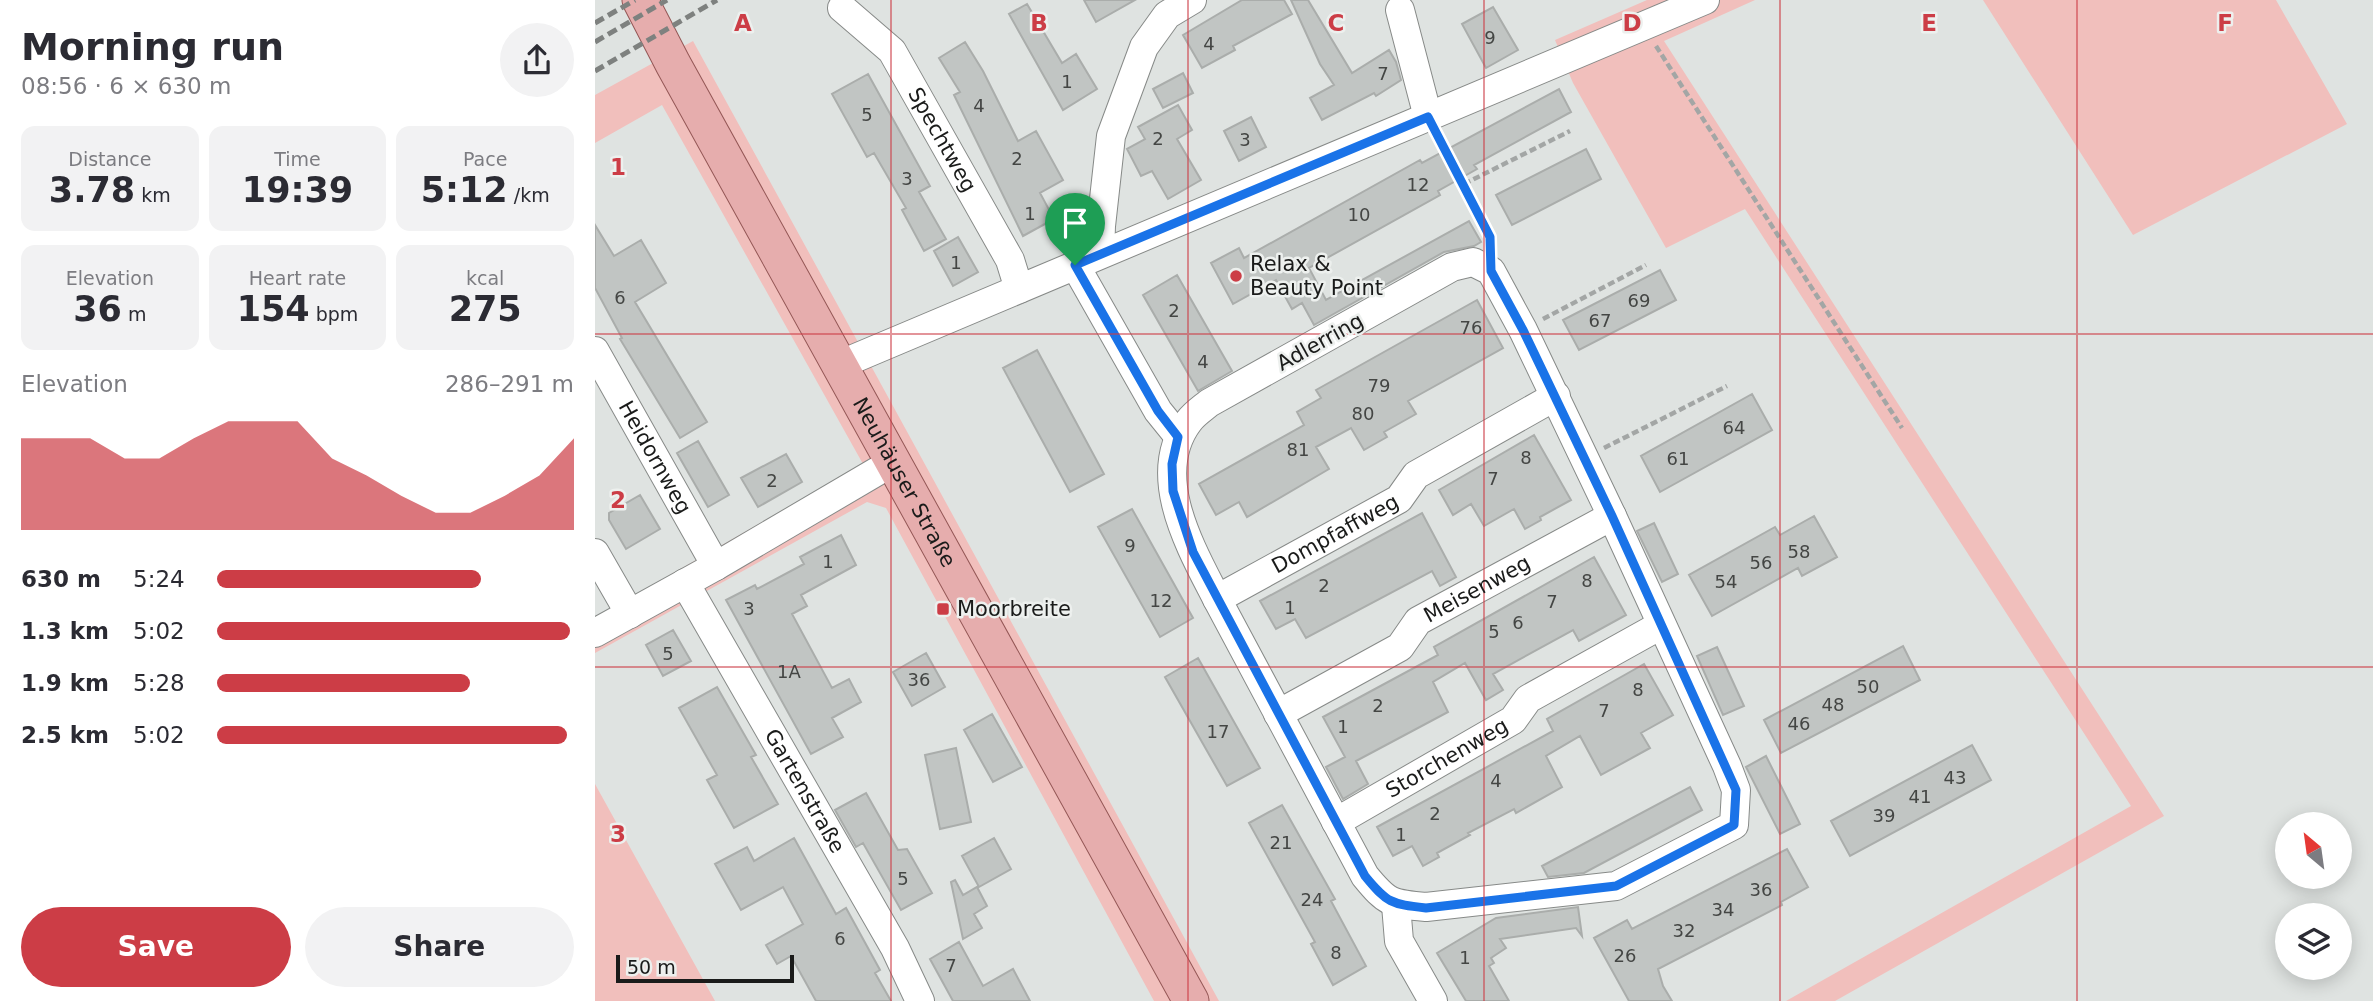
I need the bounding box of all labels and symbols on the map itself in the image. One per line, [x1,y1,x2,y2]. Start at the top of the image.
text: A [734,10,752,36]
text: B [1030,10,1048,36]
text: C [1328,10,1344,36]
text: D [1622,10,1642,36]
text: E [1921,10,1937,36]
text: F [2217,10,2233,36]
house number: 9 [1484,27,1496,48]
house number: 4 [1203,33,1215,54]
house number: 7 [1377,63,1389,84]
house number: 1 [1061,71,1073,92]
street label: Spechtweg [903,83,981,196]
house number: 4 [973,95,985,116]
house number: 5 [861,104,873,125]
house number: 2 [1152,128,1164,149]
house number: 3 [1239,129,1251,150]
house number: 2 [1011,148,1023,169]
text: 1 [610,154,626,180]
house number: 3 [901,168,913,189]
house number: 12 [1407,174,1429,195]
pin [1045,193,1105,265]
house number: 1 [1024,203,1036,224]
house number: 10 [1348,204,1370,225]
house number: 1 [950,252,962,273]
place label: Relax & Beauty Point [1250,252,1383,300]
marker: Relax & Beauty Point [1228,268,1244,284]
house number: 6 [614,287,626,308]
house number: 69 [1628,290,1650,311]
house number: 2 [1168,300,1180,321]
street label: Adlerring [1272,308,1368,376]
house number: 67 [1589,310,1611,331]
house number: 76 [1460,317,1482,338]
house number: 4 [1197,351,1209,372]
house number: 79 [1368,375,1390,396]
street label: Neuhäuser Straße [848,393,961,571]
street label: Heidornweg [614,397,696,518]
house number: 80 [1352,403,1374,424]
house number: 64 [1723,417,1745,438]
house number: 81 [1287,439,1309,460]
house number: 8 [1520,447,1532,468]
house number: 61 [1667,448,1689,469]
house number: 7 [1487,468,1499,489]
house number: 2 [766,470,778,491]
text: 2 [610,487,626,513]
street label: Dompfaffweg [1268,490,1403,578]
house number: 9 [1124,535,1136,556]
house number: 58 [1788,541,1810,562]
street label: Meisenweg [1420,550,1534,628]
house number: 1 [822,551,834,572]
house number: 56 [1750,552,1772,573]
house number: 8 [1581,570,1593,591]
house number: 54 [1715,571,1737,592]
house number: 2 [1318,575,1330,596]
house number: 12 [1150,590,1172,611]
house number: 7 [1546,591,1558,612]
place label: Moorbreite [957,597,1071,621]
house number: 1 [1284,597,1296,618]
house number: 3 [743,598,755,619]
marker: Moorbreite [935,601,951,617]
house number: 6 [1512,612,1524,633]
house number: 5 [1488,621,1500,642]
house number: 5 [662,643,674,664]
house number: 1A [777,661,802,682]
house number: 36 [908,669,930,690]
house number: 50 [1857,676,1879,697]
house number: 8 [1632,679,1644,700]
house number: 48 [1822,694,1844,715]
house number: 2 [1372,695,1384,716]
house number: 7 [1598,700,1610,721]
street label: Storchenweg [1381,713,1512,803]
house number: 46 [1788,713,1810,734]
house number: 1 [1337,716,1349,737]
house number: 17 [1207,721,1229,742]
street label: Gartenstraße [760,725,850,857]
house number: 43 [1944,767,1966,788]
house number: 4 [1490,770,1502,791]
house number: 41 [1909,786,1931,807]
house number: 2 [1429,803,1441,824]
house number: 39 [1873,805,1895,826]
north arrow [2275,812,2352,889]
text: 3 [610,821,626,847]
house number: 1 [1395,824,1407,845]
house number: 21 [1270,832,1292,853]
house number: 5 [897,868,909,889]
house number: 36 [1750,879,1772,900]
house number: 24 [1301,889,1323,910]
house number: 34 [1712,899,1734,920]
house number: 32 [1673,920,1695,941]
house number: 6 [834,928,846,949]
house number: 8 [1330,942,1342,963]
house number: 26 [1614,945,1636,966]
house number: 1 [1459,947,1471,968]
scale bar [616,952,795,984]
house number: 7 [945,955,957,976]

